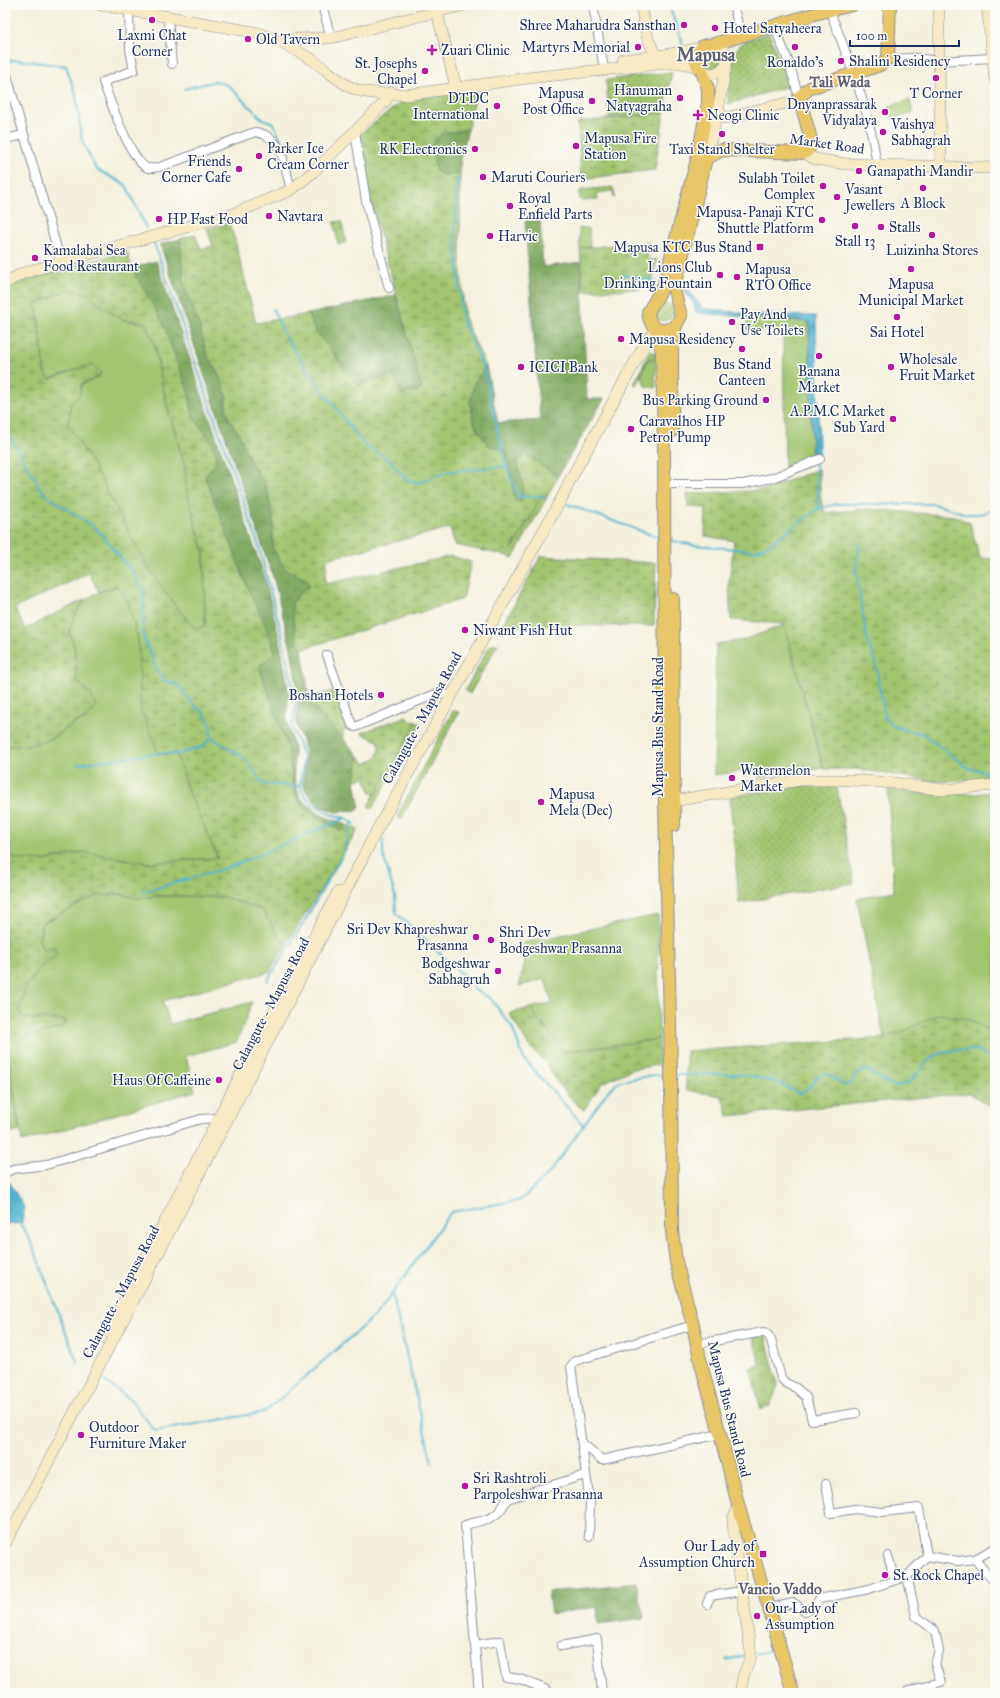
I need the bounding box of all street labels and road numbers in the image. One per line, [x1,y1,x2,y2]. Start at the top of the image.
street label: Market Road [788,130,866,158]
street label: Calangute - Mapusa Road [379,649,465,787]
street label: Mapusa Bus Stand Road [650,657,667,797]
street label: Calangute - Mapusa Road [229,935,313,1073]
street label: Calangute - Mapusa Road [79,1223,163,1361]
street label: Mapusa Bus Stand Road [704,1339,754,1479]

